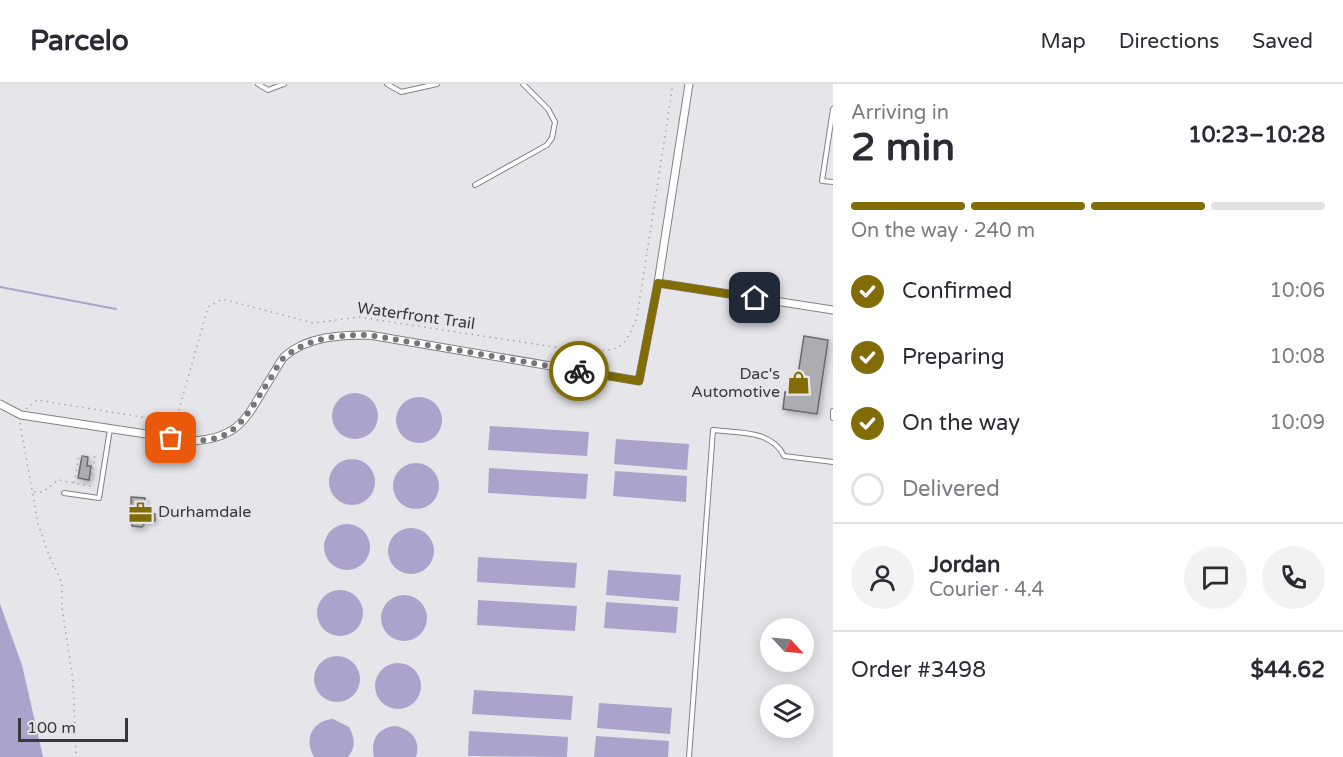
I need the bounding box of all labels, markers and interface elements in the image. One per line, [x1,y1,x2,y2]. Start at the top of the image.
text: Parcelo [30,24,129,58]
text: Map [1040,29,1086,54]
text: Directions [1119,29,1219,54]
text: Saved [1252,29,1313,54]
text: Arriving in [851,101,949,125]
text: 10:23–10:28 [1188,122,1325,148]
text: 2 min [851,124,955,171]
text: On the way · 240 m [851,219,1035,243]
pin [729,272,780,323]
icon: check [851,275,884,308]
text: Confirmed [902,278,1012,304]
text: 10:06 [1270,279,1325,303]
icon: home [738,281,771,314]
street label: Waterfront Trail [356,298,476,334]
courier [549,341,609,401]
icon: check [851,341,884,374]
text: Preparing [902,344,1005,370]
text: 10:08 [1270,345,1325,369]
icon: bike [563,355,596,388]
place label: Dac's Automotive [691,364,780,402]
shop icon: Dac's Automotive [785,370,811,396]
icon: check [851,407,884,440]
text: On the way [902,410,1020,436]
text: 10:09 [1270,411,1325,435]
pin [145,412,196,463]
icon: bag [154,421,187,454]
text: Delivered [902,476,1000,502]
office icon: Durhamdale [127,499,153,525]
place label: Durhamdale [158,502,251,522]
button: person [851,546,914,609]
button: chat [1184,546,1247,609]
button: phone [1262,546,1325,609]
text: Jordan [929,552,1000,578]
text: Courier · 4.4 [929,578,1044,602]
north arrow [760,618,814,672]
map controls [760,618,814,738]
text: Order #3498 [851,657,986,683]
text: $44.62 [1250,657,1325,683]
button: layers [760,684,814,738]
scale bar [18,715,128,742]
text: 100 m [27,718,76,738]

